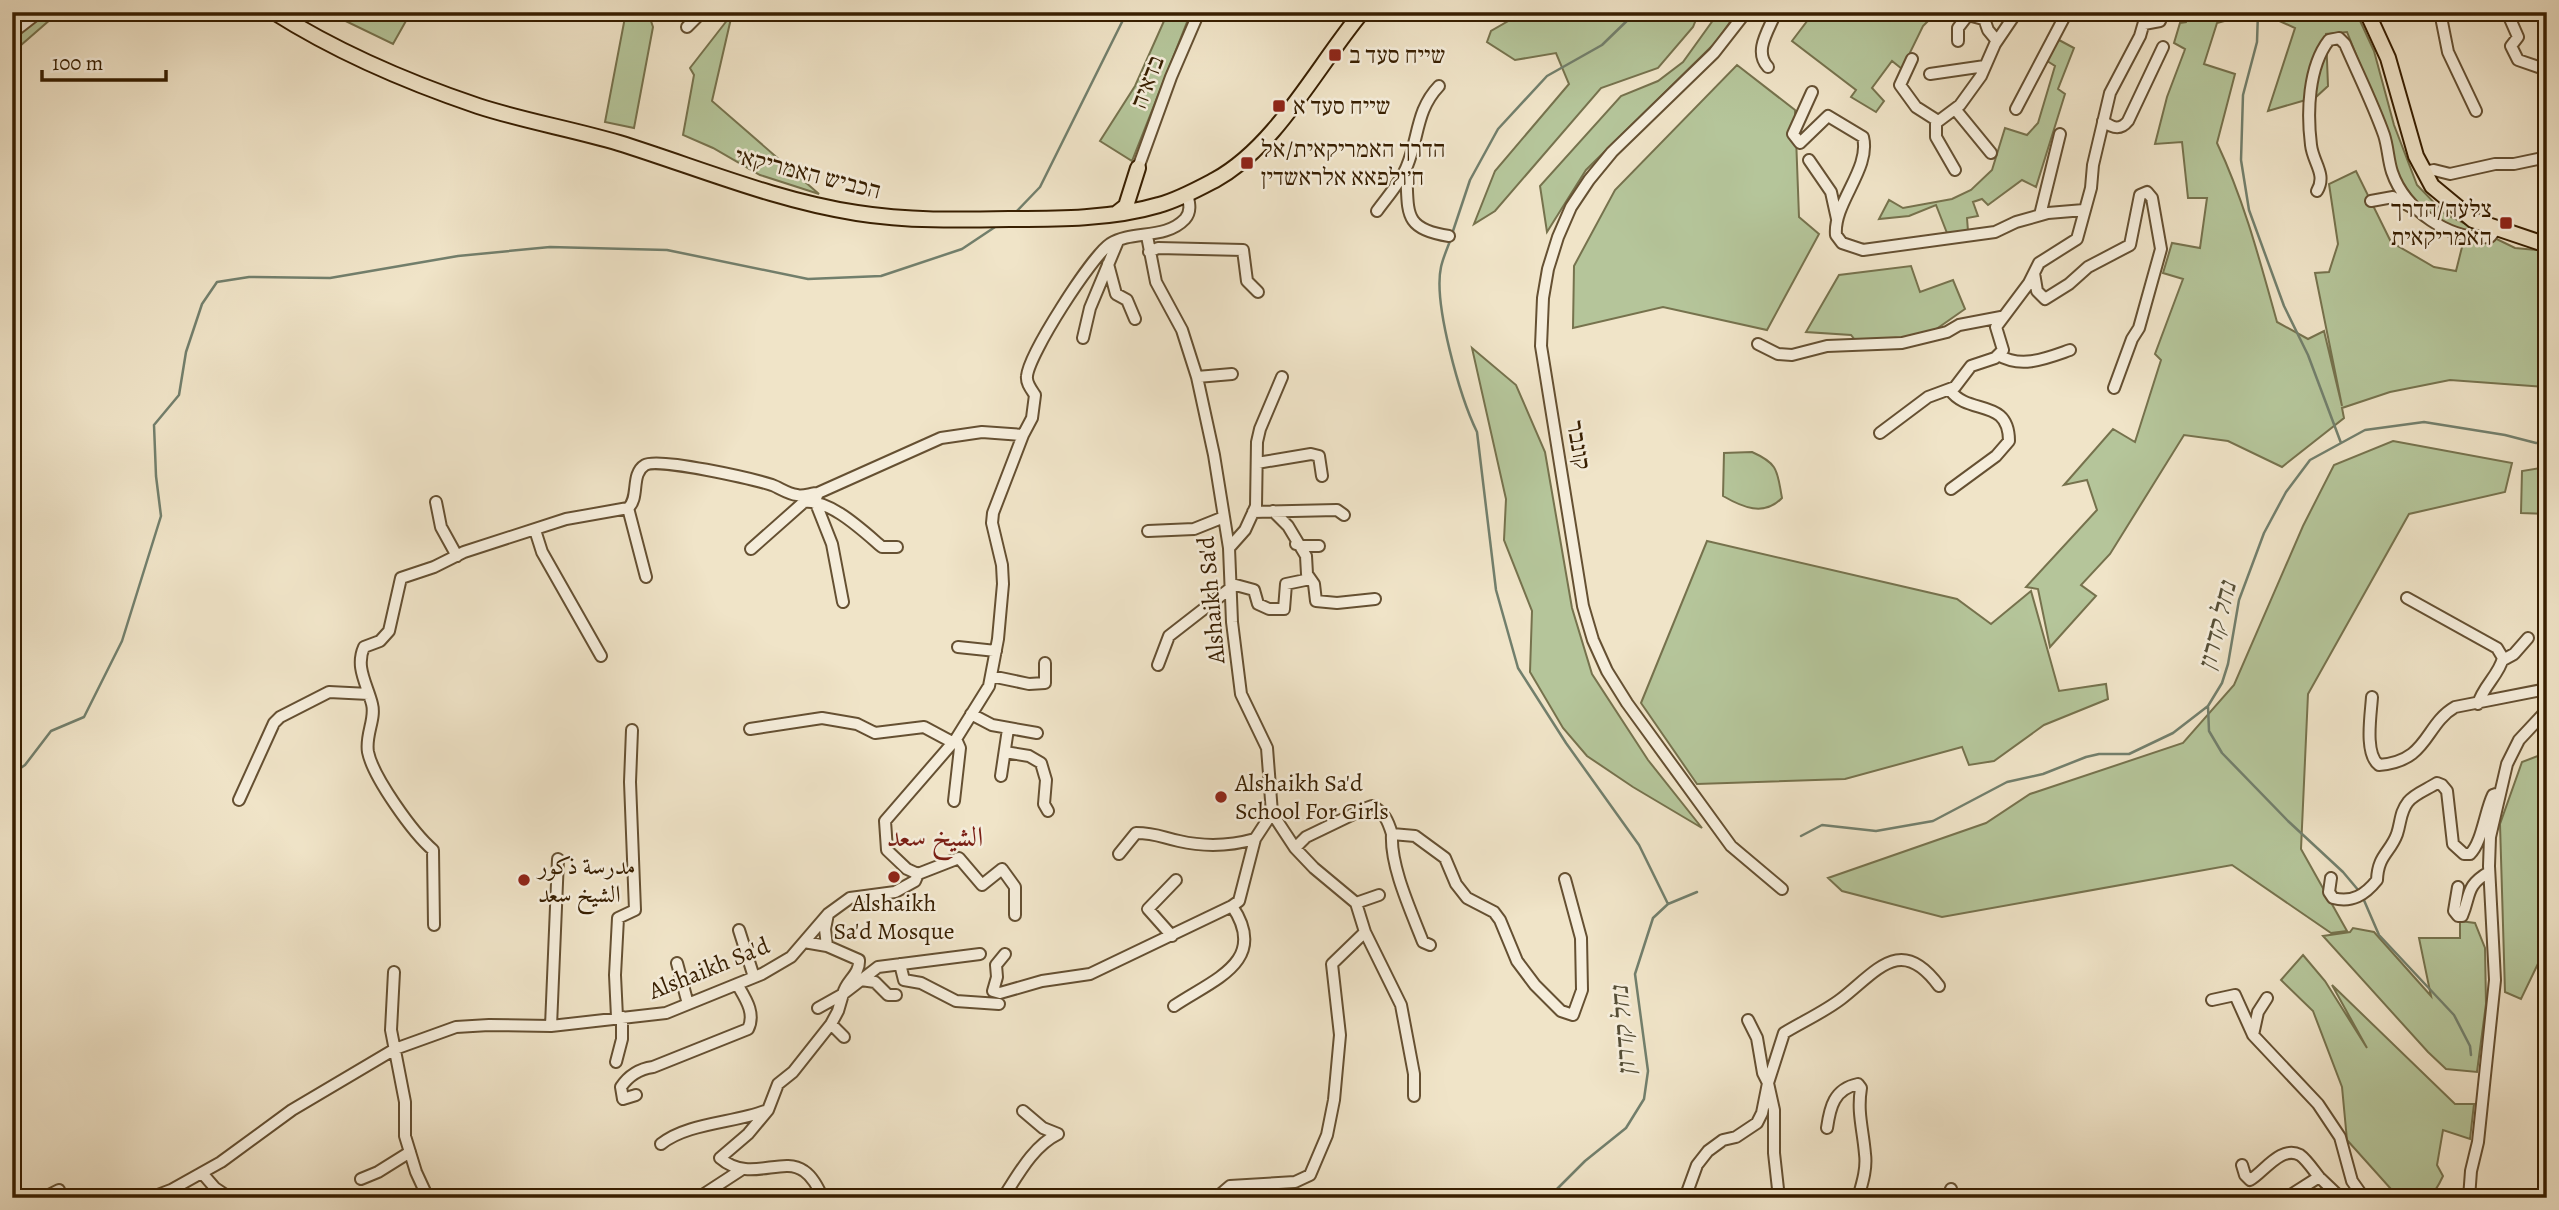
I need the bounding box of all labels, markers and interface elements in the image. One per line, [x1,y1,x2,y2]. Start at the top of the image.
scale bar [42,38,166,82]
place label: שייח סעד ב [1349,39,1445,71]
marker: שייח סעד ב [1327,47,1343,63]
text: 100 m [52,49,103,77]
street label: בדאיה [1122,51,1172,113]
place label: שייח סעד א [1293,90,1391,122]
marker: שייח סעד א [1271,98,1287,114]
place label: הדרך האמריקאית/אל ח׳ולפאא אלראשדין [1261,133,1446,193]
street label: הכביש האמריקאי [732,139,884,207]
marker: הדרך האמריקאית/אל ח׳ולפאא אלראשדין [1239,155,1255,171]
place label: צלעה/הדרך האמריקאית [2390,193,2492,253]
marker: צלעה/הדרך האמריקאית [2498,215,2514,231]
street label: קונבר [1559,418,1599,472]
street label: Alshaikh Sa'd [1189,535,1233,666]
water label: נחל קדרון [2189,576,2245,674]
place label: Alshaikh Sa'd School For Girls [1234,767,1389,827]
marker: Alshaikh Sa'd School For Girls [1213,789,1229,805]
district label: الشيخ سعد [887,818,983,861]
place label: مدرسة ذكور الشيخ سعد [536,850,636,915]
marker: Alshaikh Sa'd Mosque [886,869,902,885]
marker: مدرسة ذكور الشيخ سعد [516,872,532,888]
place label: Alshaikh Sa'd Mosque [834,887,954,947]
street label: Alshaikh Sa'd [643,929,774,1007]
water label: נחל קדרון [1601,982,1644,1077]

